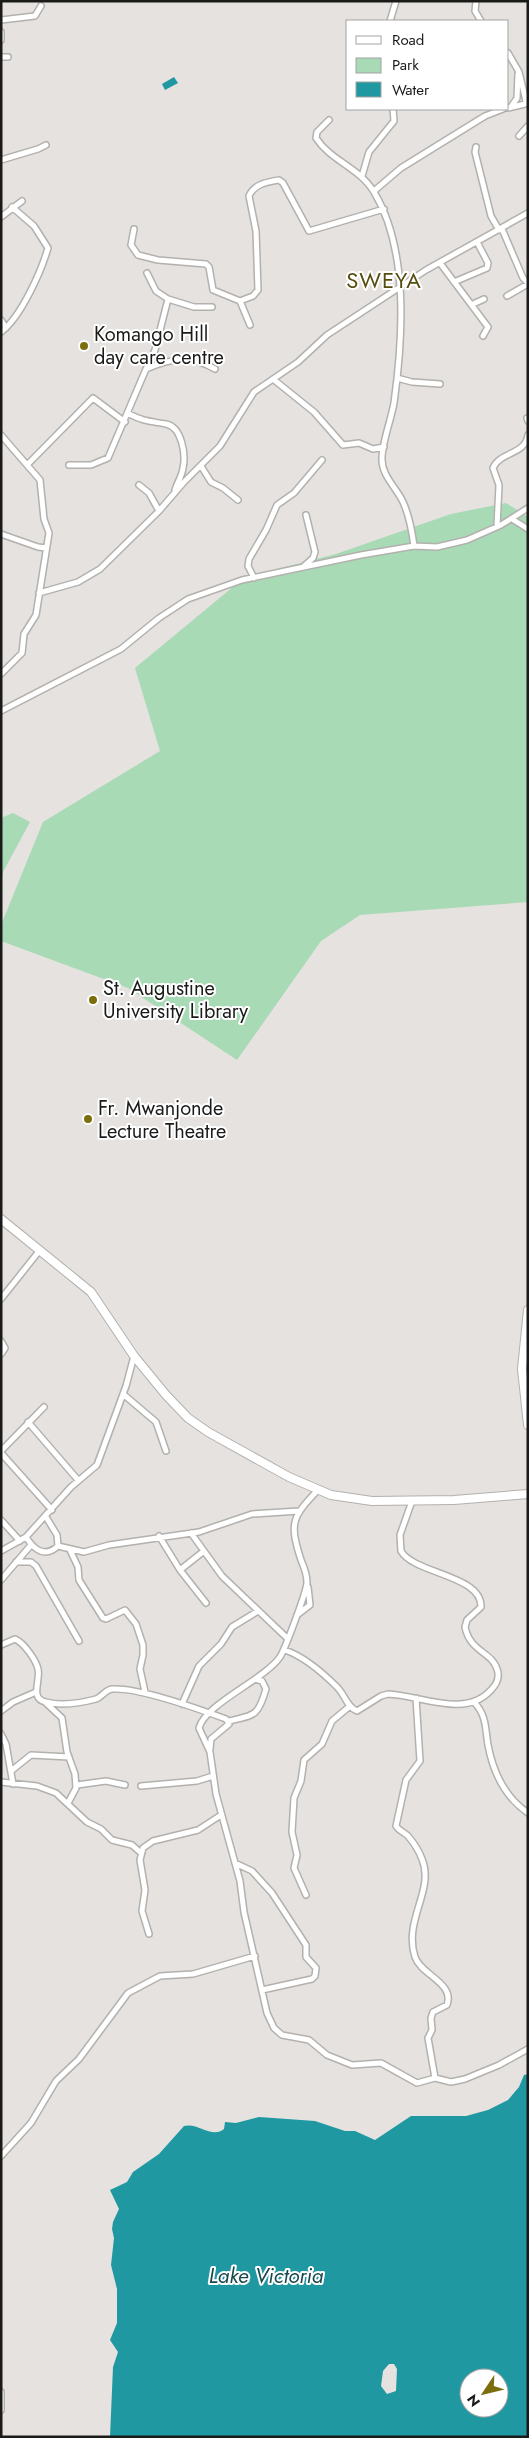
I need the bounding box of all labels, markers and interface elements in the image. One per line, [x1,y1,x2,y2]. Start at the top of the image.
legend [346,20,509,110]
text: Road [392,29,424,51]
text: Park [392,54,419,76]
text: Water [392,79,430,101]
district label: SWEYA [346,264,422,296]
place label: Komango Hill day care centre [94,320,224,372]
marker: Komango Hill day care centre [78,340,90,352]
place label: St. Augustine University Library [103,974,248,1026]
marker: St. Augustine University Library [87,994,99,1006]
place label: Fr. Mwanjonde Lecture Theatre [98,1094,226,1146]
marker: Fr. Mwanjonde Lecture Theatre [82,1113,94,1125]
water label: Lake Victoria [209,2261,324,2291]
north arrow [459,2368,509,2418]
text: N [462,2390,485,2411]

